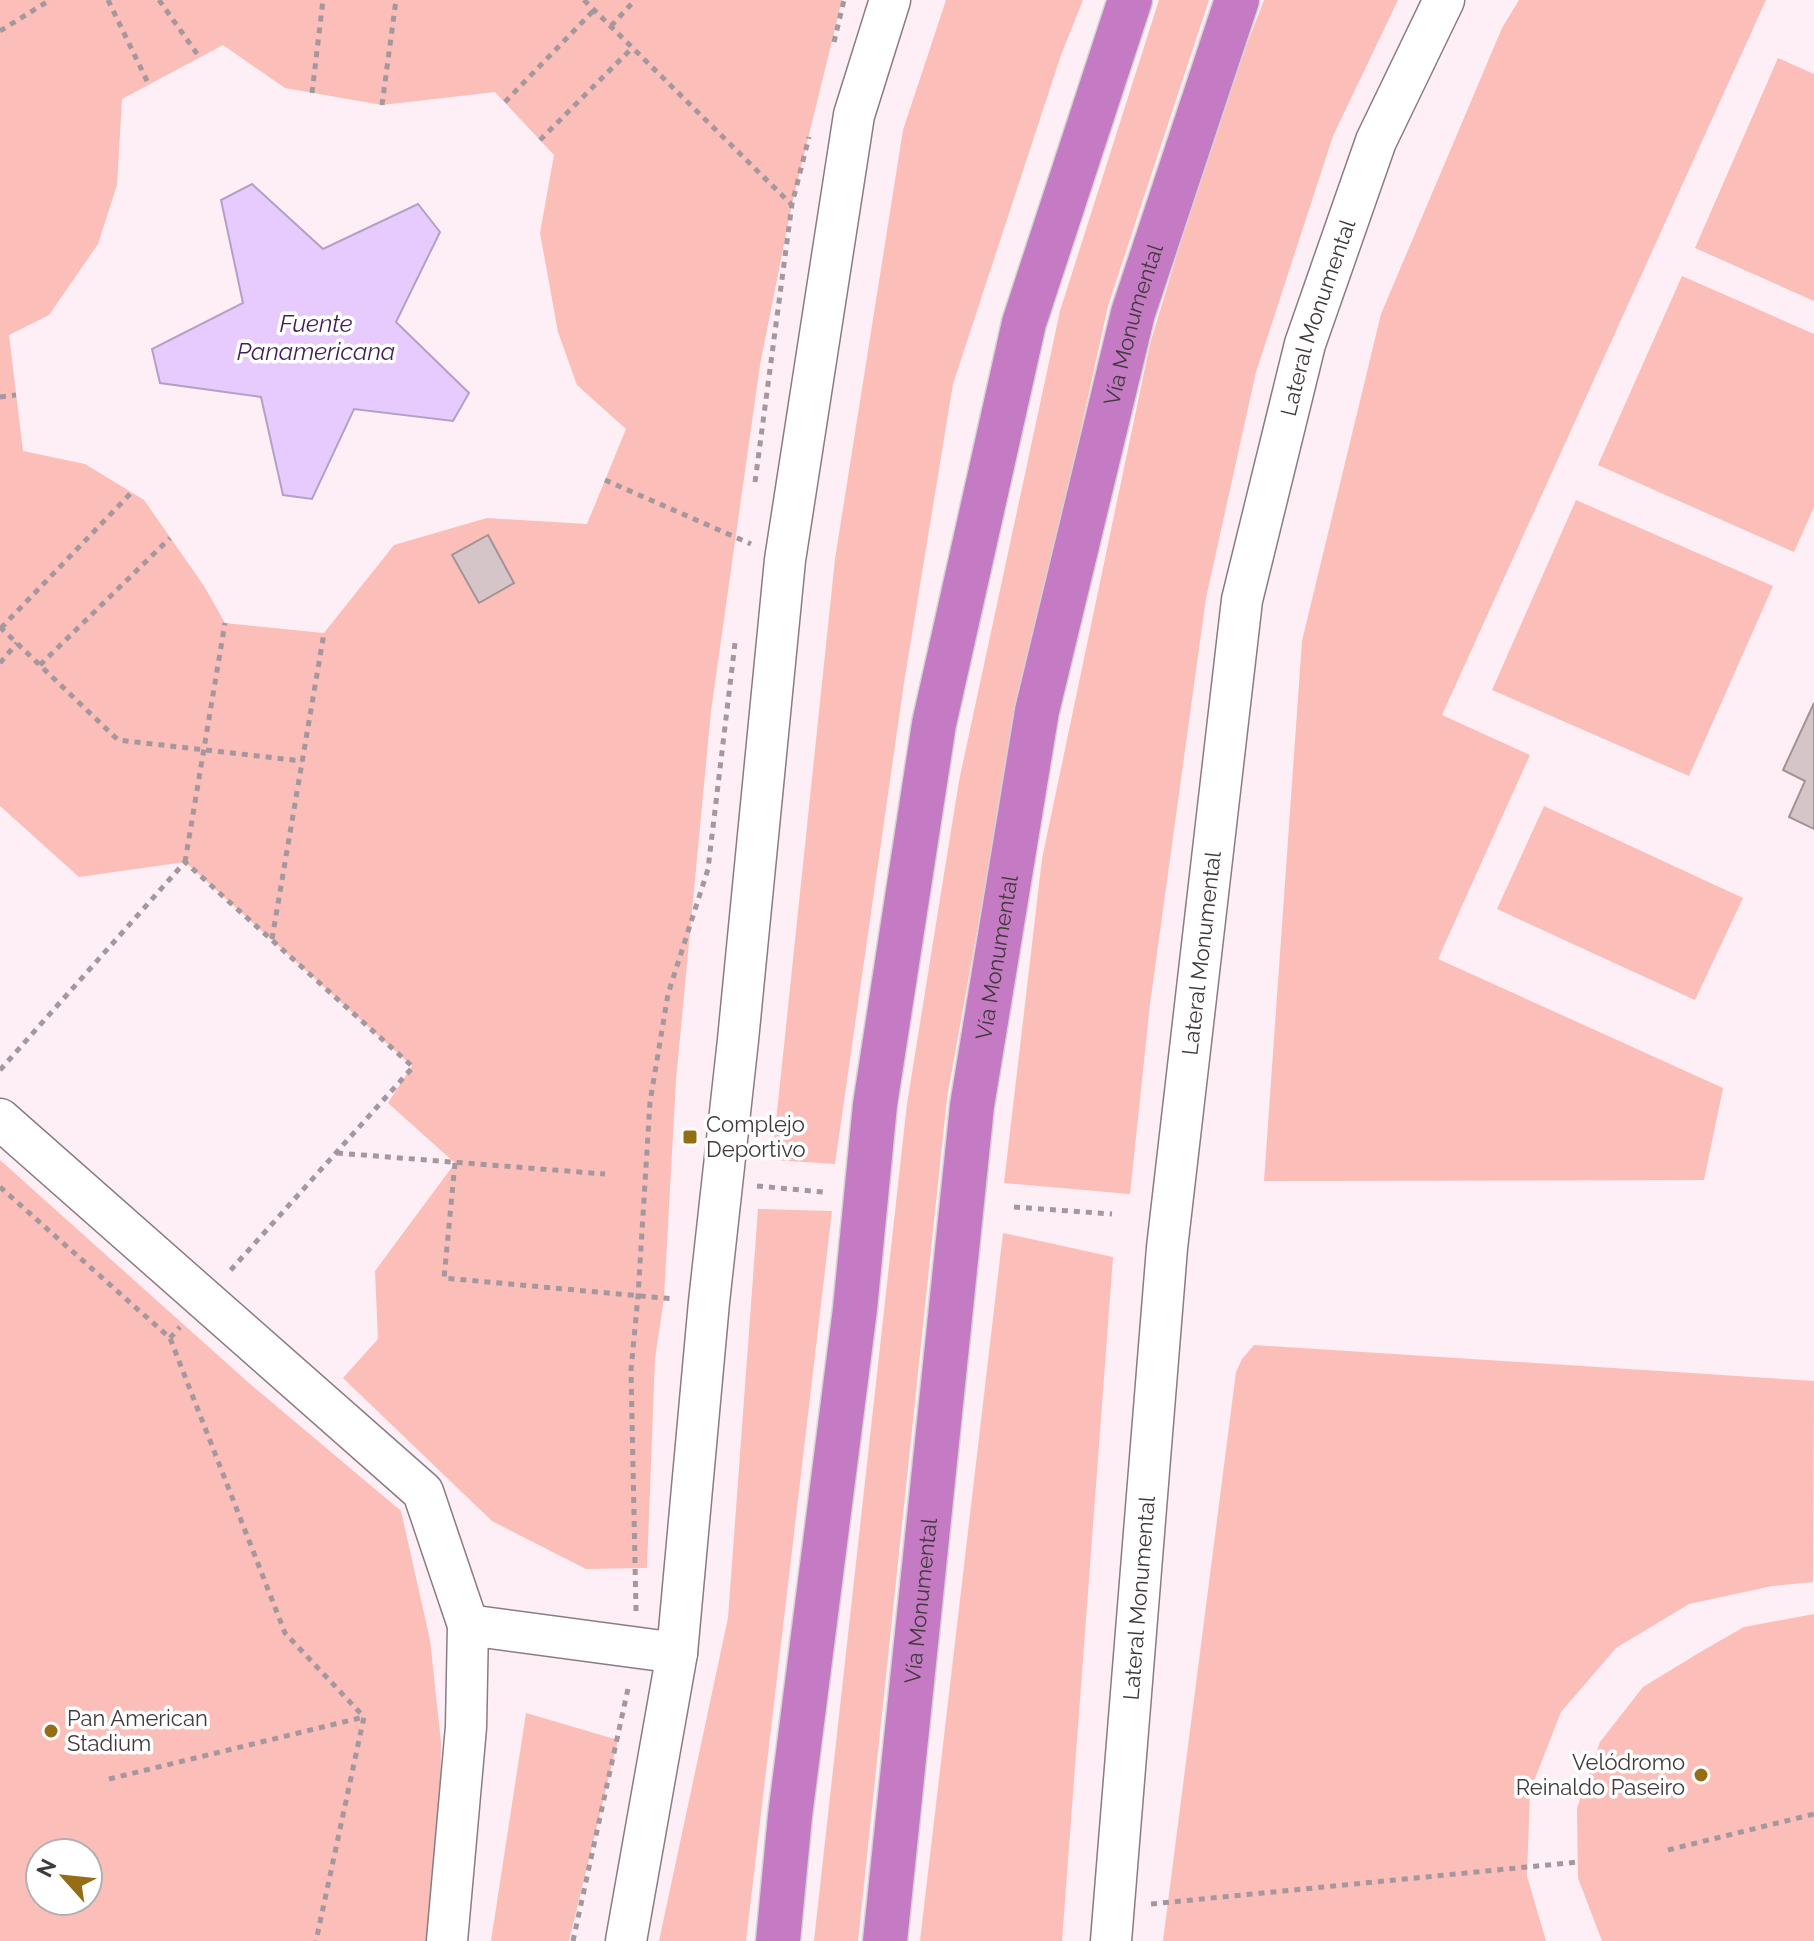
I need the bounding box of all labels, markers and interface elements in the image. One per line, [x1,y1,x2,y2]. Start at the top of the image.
street label: Lateral Monumental [1275,216,1361,419]
street label: Vía Monumental [1098,240,1168,408]
water label: Fuente Panamericana [237,309,395,366]
street label: Lateral Monumental [1176,850,1226,1056]
street label: Vía Monumental [970,873,1023,1042]
place label: Complejo Deportivo [706,1111,806,1162]
marker: Complejo Deportivo [681,1128,699,1146]
street label: Lateral Monumental [1118,1495,1160,1701]
street label: Vía Monumental [899,1517,942,1685]
place label: Pan American Stadium [67,1705,208,1756]
marker: Pan American Stadium [42,1722,60,1740]
place label: Velódromo Reinaldo Paseiro [1516,1749,1685,1800]
marker: Velódromo Reinaldo Paseiro [1692,1766,1710,1784]
north arrow [24,1837,104,1917]
text: N [31,1855,62,1881]

